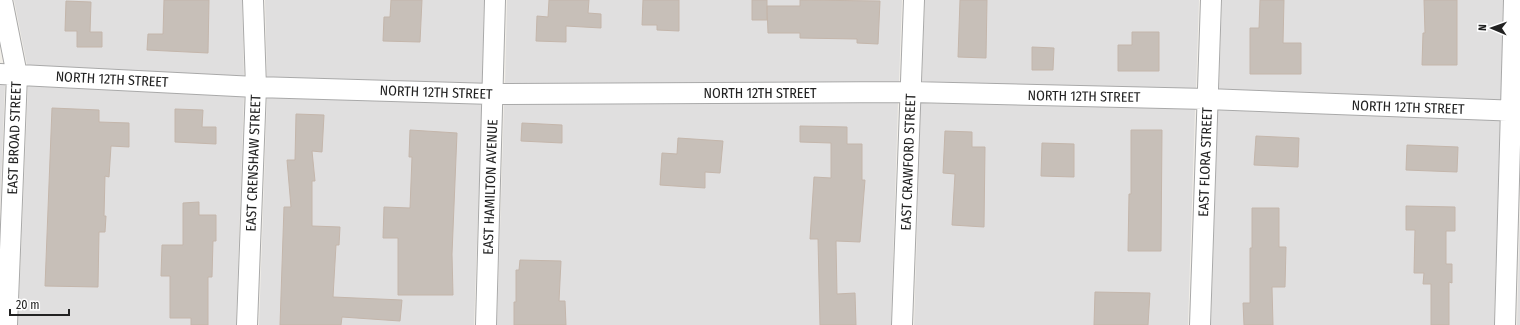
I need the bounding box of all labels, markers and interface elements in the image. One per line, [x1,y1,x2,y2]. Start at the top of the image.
north arrow [1472,8,1512,48]
text: N [1476,24,1489,31]
street label: NORTH 12TH STREET [55,68,169,91]
street label: EAST BROAD STREET [4,81,25,195]
street label: NORTH 12TH STREET [379,82,493,103]
street label: NORTH 12TH STREET [704,85,817,102]
street label: NORTH 12TH STREET [1027,87,1141,106]
street label: EAST CRAWFORD STREET [898,93,919,231]
street label: EAST CRENSHAW STREET [243,94,264,232]
street label: NORTH 12TH STREET [1351,97,1465,118]
street label: EAST FLORA STREET [1195,106,1216,217]
street label: EAST HAMILTON AVENUE [480,119,501,255]
scale bar [10,291,69,317]
text: 20 m [16,298,40,312]

